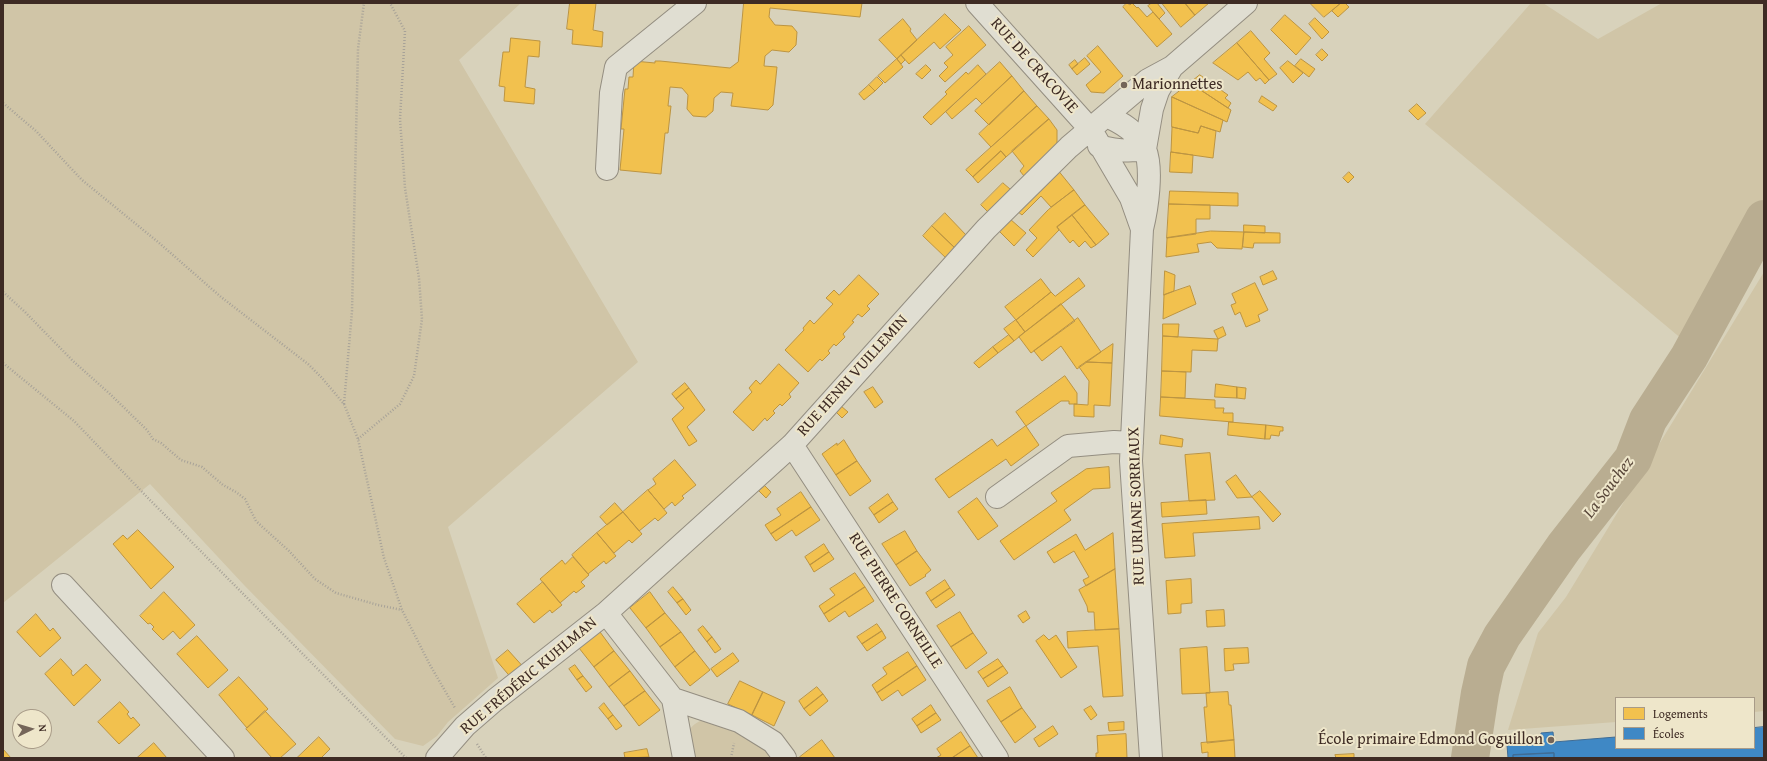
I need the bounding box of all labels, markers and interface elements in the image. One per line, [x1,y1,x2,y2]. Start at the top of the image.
street label: RUE DE CRACOVIE [986,14,1082,118]
place label: Marionnettes [1132,75,1223,95]
marker: Marionnettes [1119,80,1129,90]
street label: RUE HENRI VUILLEMIN [794,311,912,441]
street label: RUE URIANE SORRIAUX [1125,427,1149,585]
water label: La Souchez [1579,453,1639,523]
street label: RUE PIERRE CORNEILLE [844,530,946,672]
street label: RUE FRÉDÉRIC KUHLMAN [457,613,601,739]
legend [1615,697,1755,749]
text: Logements [1653,705,1708,722]
north arrow [12,709,52,749]
text: N [35,724,51,732]
text: Écoles [1653,725,1684,742]
place label: École primaire Edmond Goguillon [1318,730,1543,750]
marker: École primaire Edmond Goguillon [1546,735,1556,745]

